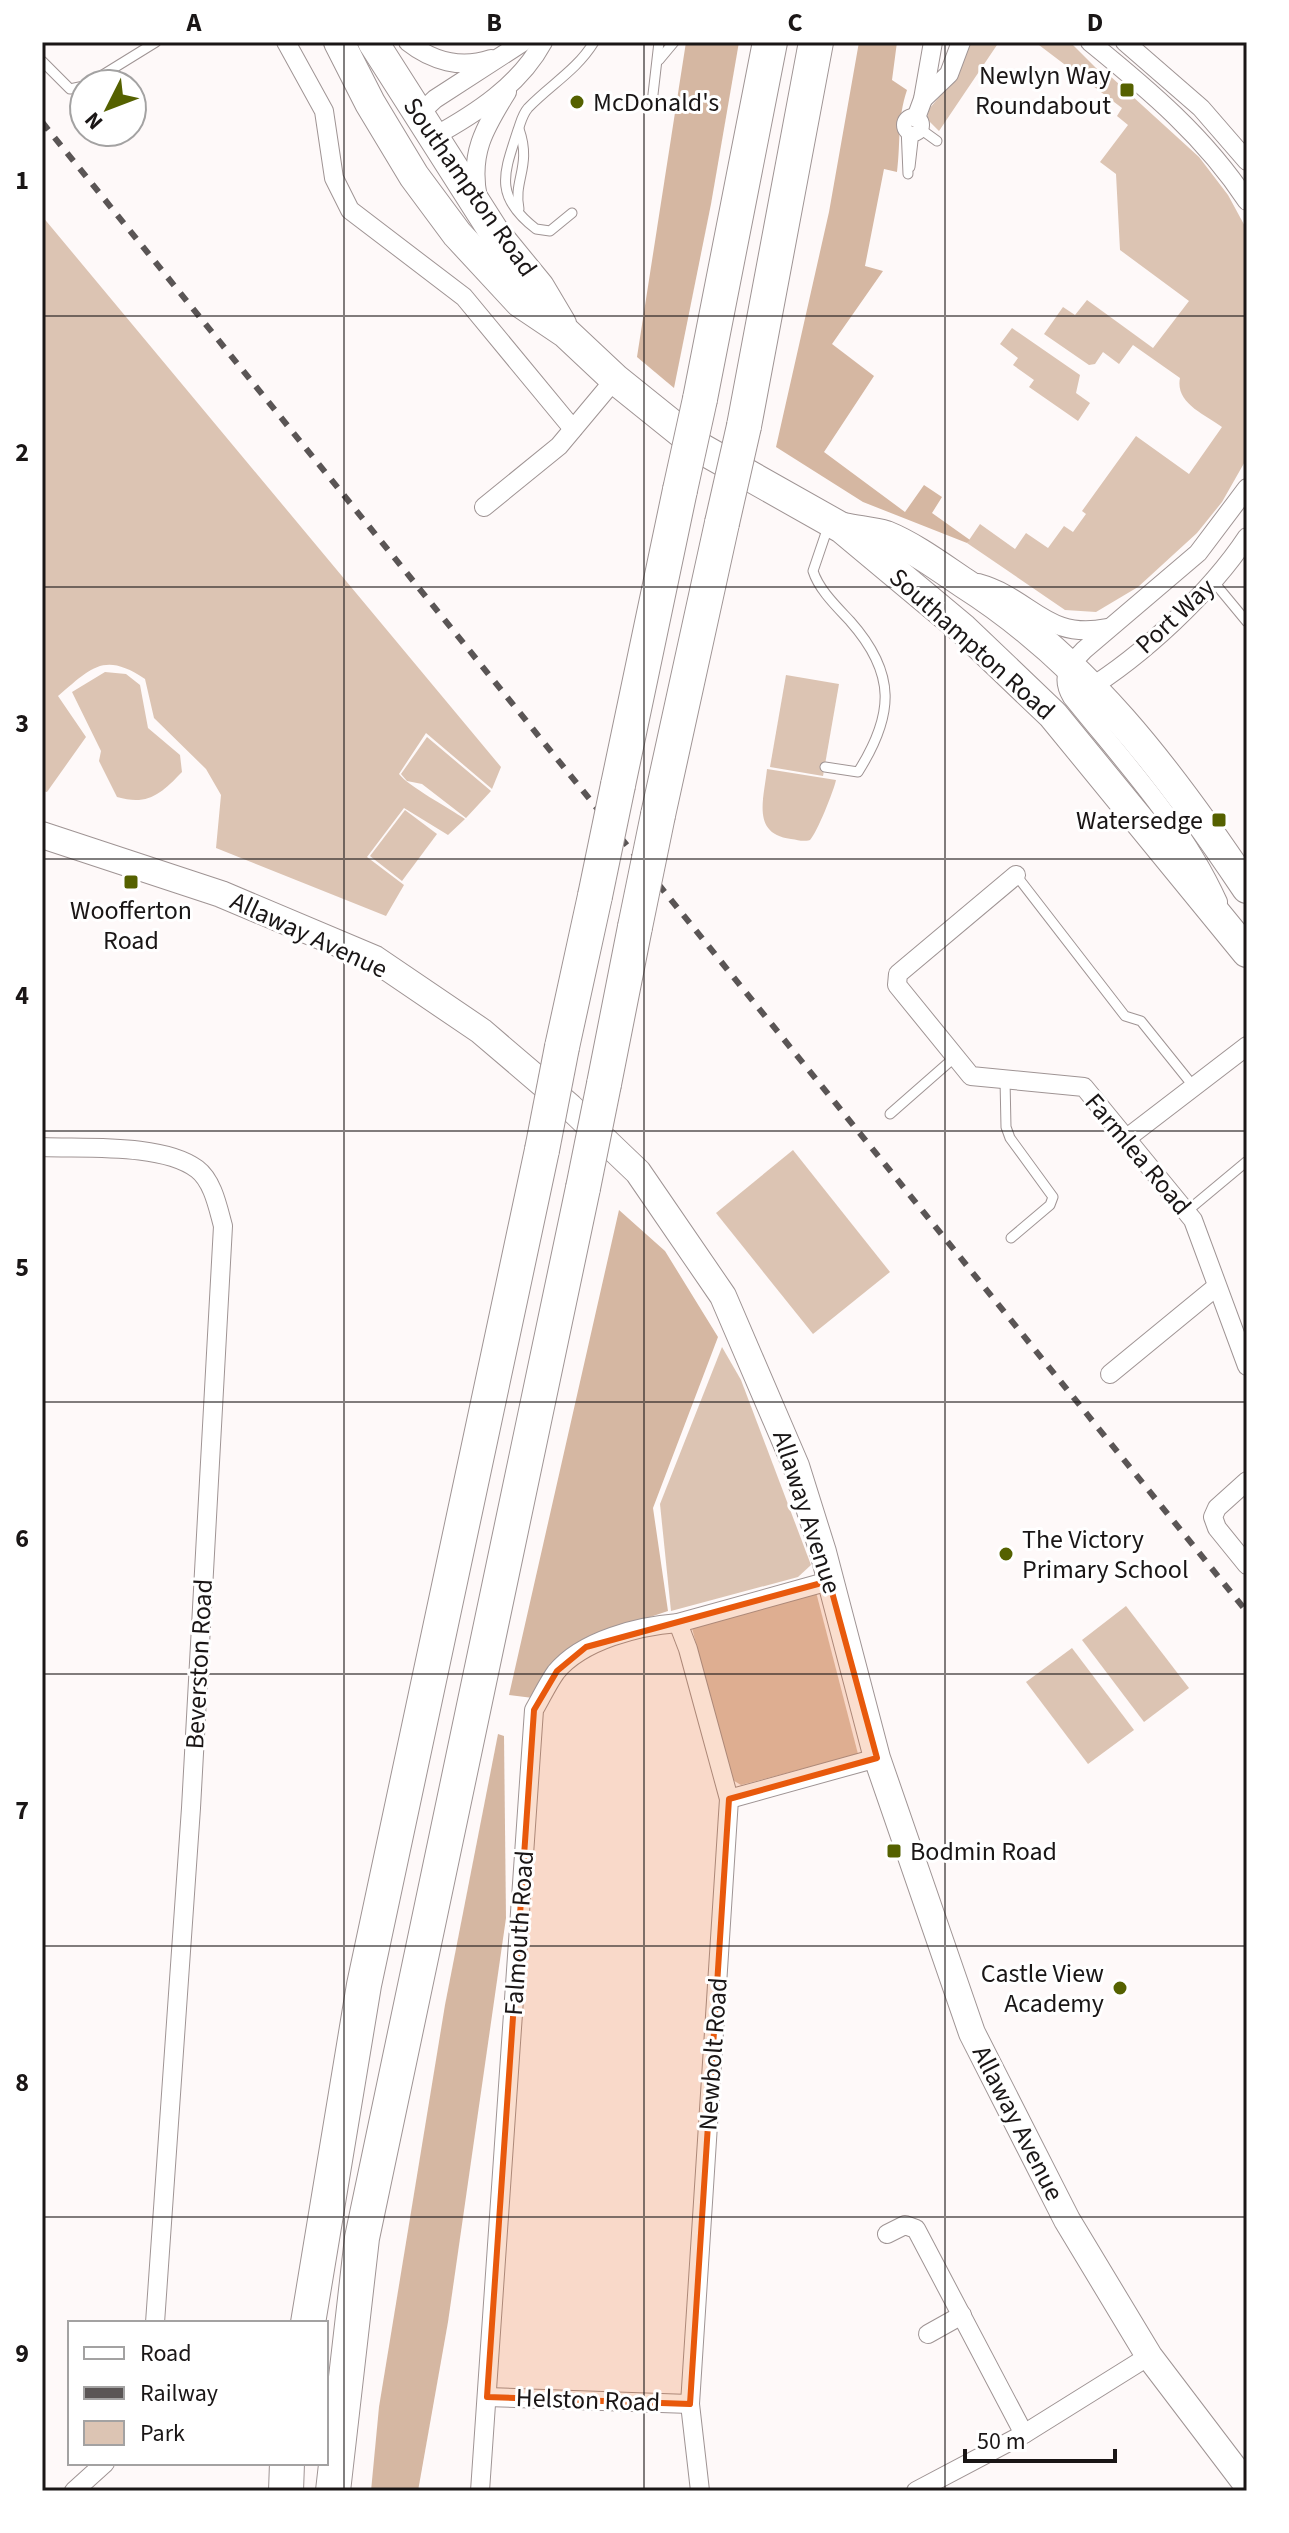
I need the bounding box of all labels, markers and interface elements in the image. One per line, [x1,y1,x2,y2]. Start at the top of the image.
text: A [186,4,203,41]
text: B [486,4,502,41]
text: C [787,4,803,41]
text: D [1087,4,1103,41]
place label: Newlyn Way Roundabout [975,57,1111,124]
north arrow [68,68,148,148]
marker: Newlyn Way Roundabout [1118,81,1136,99]
place label: McDonald's [593,84,719,121]
street label: Southampton Road [394,90,546,284]
marker: McDonald's [568,93,586,111]
text: N [77,105,111,137]
text: 1 [15,162,29,199]
text: 2 [15,434,29,471]
street label: Southampton Road [881,560,1063,728]
street label: Port Way [1127,570,1223,662]
text: 3 [15,705,29,742]
place label: Watersedge [1076,802,1203,839]
marker: Watersedge [1210,811,1228,829]
marker: Woofferton Road [122,873,140,891]
street label: Allaway Avenue [224,882,394,988]
place label: Woofferton Road [70,892,192,959]
text: 4 [15,977,29,1014]
street label: Farmlea Road [1076,1085,1200,1223]
text: 5 [15,1249,29,1286]
street label: Allaway Avenue [763,1426,851,1598]
text: 6 [15,1520,29,1557]
place label: The Victory Primary School [1022,1521,1189,1588]
marker: The Victory Primary School [997,1545,1015,1563]
street label: Beverston Road [176,1578,222,1750]
text: 7 [15,1792,29,1829]
place label: Bodmin Road [910,1833,1057,1870]
marker: Bodmin Road [885,1842,903,1860]
street label: Falmouth Road [495,1849,543,2017]
place label: Castle View Academy [981,1955,1104,2022]
street label: Newbolt Road [689,1976,737,2132]
marker: Castle View Academy [1111,1979,1129,1997]
street label: Allaway Avenue [963,2039,1073,2207]
text: 8 [15,2064,29,2101]
legend [68,2321,328,2465]
text: 9 [15,2335,29,2372]
text: Road [140,2336,192,2371]
text: Railway [140,2376,218,2411]
street label: Helston Road [515,2379,661,2421]
scale bar [965,2413,1115,2463]
text: Park [140,2416,185,2451]
text: 50 m [977,2424,1026,2459]

